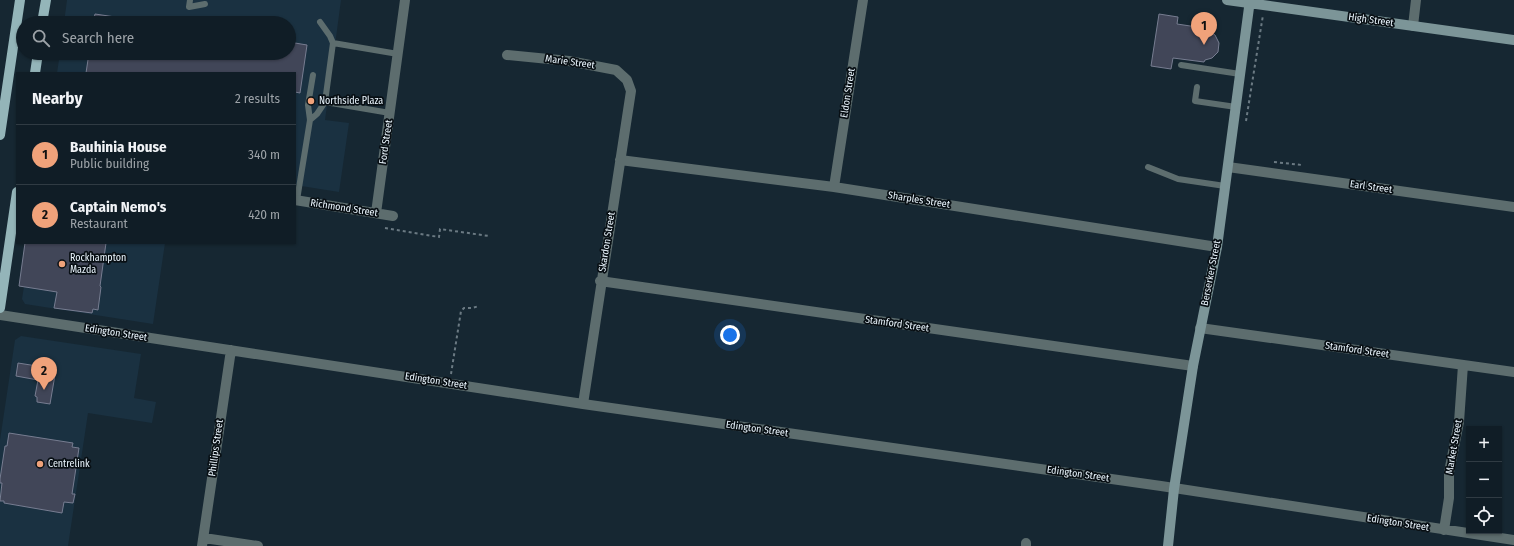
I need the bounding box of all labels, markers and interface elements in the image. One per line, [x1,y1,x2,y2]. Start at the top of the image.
street label: High Street [1348,11,1395,29]
pin: 1 [1191,12,1217,45]
search box [16,16,296,60]
icon: search [30,27,52,49]
text: Search here [62,29,134,47]
street label: Marie Street [544,53,596,72]
street label: Eldon Street [838,67,858,119]
text: Nearby [32,88,83,109]
text: 2 results [235,91,280,106]
place label: Northside Plaza [319,95,383,107]
marker: Northside Plaza [306,96,316,106]
street label: Ford Street [377,118,395,165]
text: Bauhinia House [70,138,167,156]
text: 1 [42,147,48,162]
text: 340 m [248,147,280,162]
text: Public building [70,156,149,171]
street label: Earl Street [1349,178,1394,196]
street label: Sharples Street [887,189,952,211]
street label: Richmond Street [309,197,379,219]
text: Captain Nemo's [70,198,166,216]
text: 2 [42,207,48,222]
text: 420 m [248,207,280,222]
street label: Skardon Street [596,211,618,273]
text: Restaurant [70,216,128,231]
street label: Berserker Street [1199,239,1223,307]
place label: Rockhampton Mazda [70,252,126,276]
marker: Rockhampton Mazda [57,259,67,269]
street label: Stamford Street [864,314,930,335]
street label: Edington Street [84,322,149,344]
your location [720,325,740,345]
street label: Stamford Street [1324,340,1390,361]
pin: 2 [31,357,57,390]
street label: Edington Street [404,370,469,392]
street label: Phillips Street [206,418,226,477]
street label: Market Street [1443,418,1465,475]
street label: Edington Street [725,419,790,439]
map controls [1466,426,1502,534]
button: + [1466,426,1502,462]
place label: Centrelink [48,458,90,470]
marker: Centrelink [35,459,45,469]
button: − [1466,462,1502,498]
street label: Edington Street [1046,464,1111,484]
button: locate [1466,498,1502,534]
street label: Edington Street [1366,512,1431,534]

